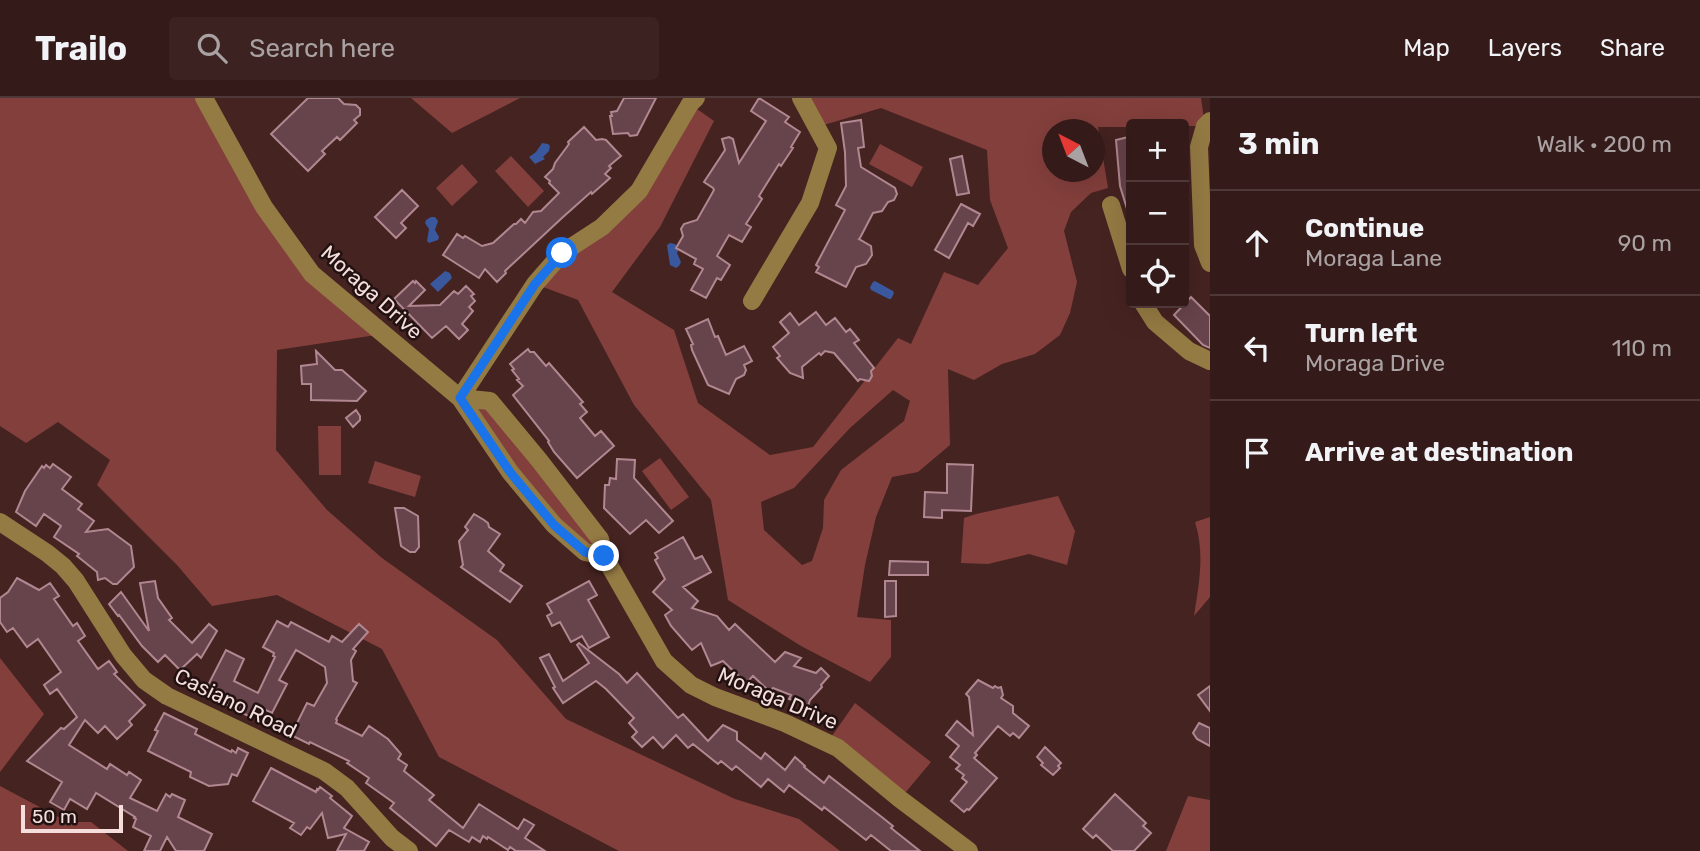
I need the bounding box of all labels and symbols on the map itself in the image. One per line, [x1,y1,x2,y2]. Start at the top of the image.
north arrow [1042,119,1105,182]
route start [546,237,577,268]
street label: Moraga Drive [316,240,428,344]
route end [588,540,619,571]
street label: Moraga Drive [714,661,842,735]
street label: Casiano Road [171,663,301,743]
scale bar [21,802,122,834]

